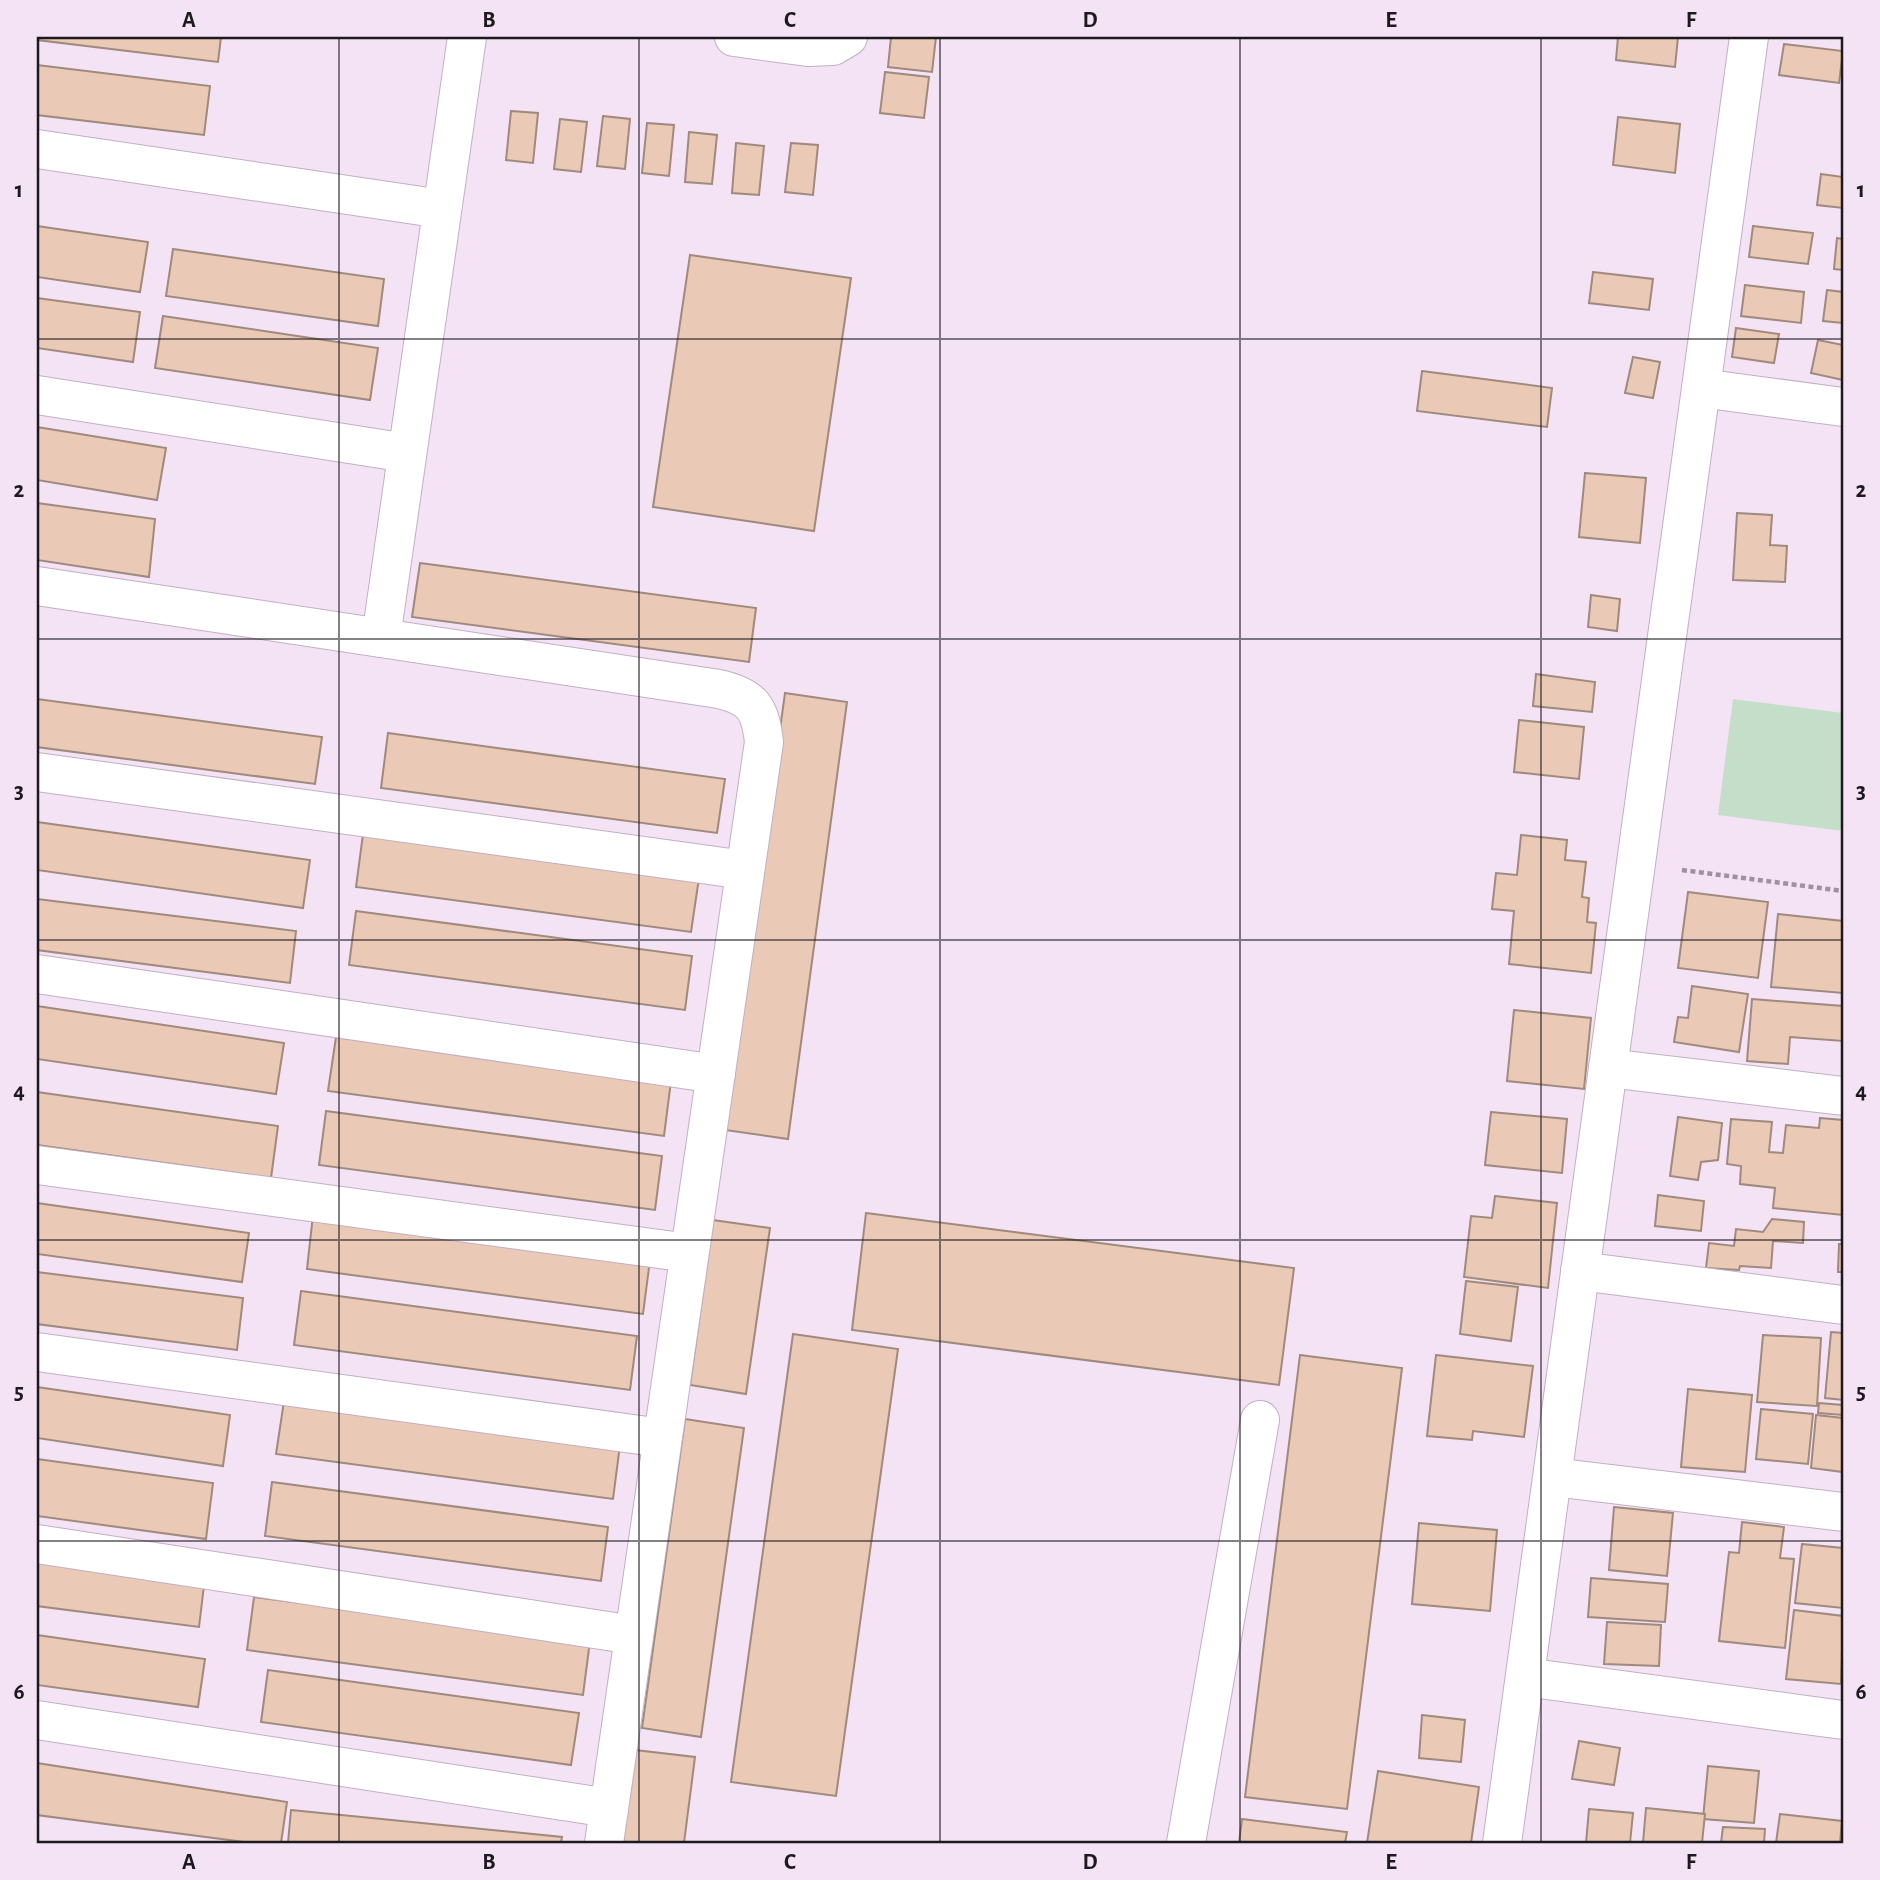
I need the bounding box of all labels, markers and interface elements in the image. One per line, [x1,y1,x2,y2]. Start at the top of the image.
text: A [182,9,196,32]
text: B [482,9,496,32]
text: C [784,9,796,32]
text: D [1082,9,1098,32]
text: E [1385,9,1397,32]
text: F [1686,9,1697,32]
text: 1 [15,179,23,202]
text: 1 [1857,179,1865,202]
text: 2 [14,479,25,502]
text: 2 [1856,479,1867,502]
text: 3 [14,780,24,803]
text: 3 [1856,780,1866,803]
text: 4 [13,1080,25,1103]
text: 4 [1855,1080,1867,1103]
text: 5 [14,1381,24,1404]
text: 5 [1856,1381,1866,1404]
text: 6 [13,1681,25,1704]
text: 6 [1855,1681,1867,1704]
text: A [182,1851,196,1874]
text: B [482,1851,496,1874]
text: C [784,1851,796,1874]
text: D [1082,1851,1098,1874]
text: E [1385,1851,1397,1874]
text: F [1686,1851,1697,1874]

